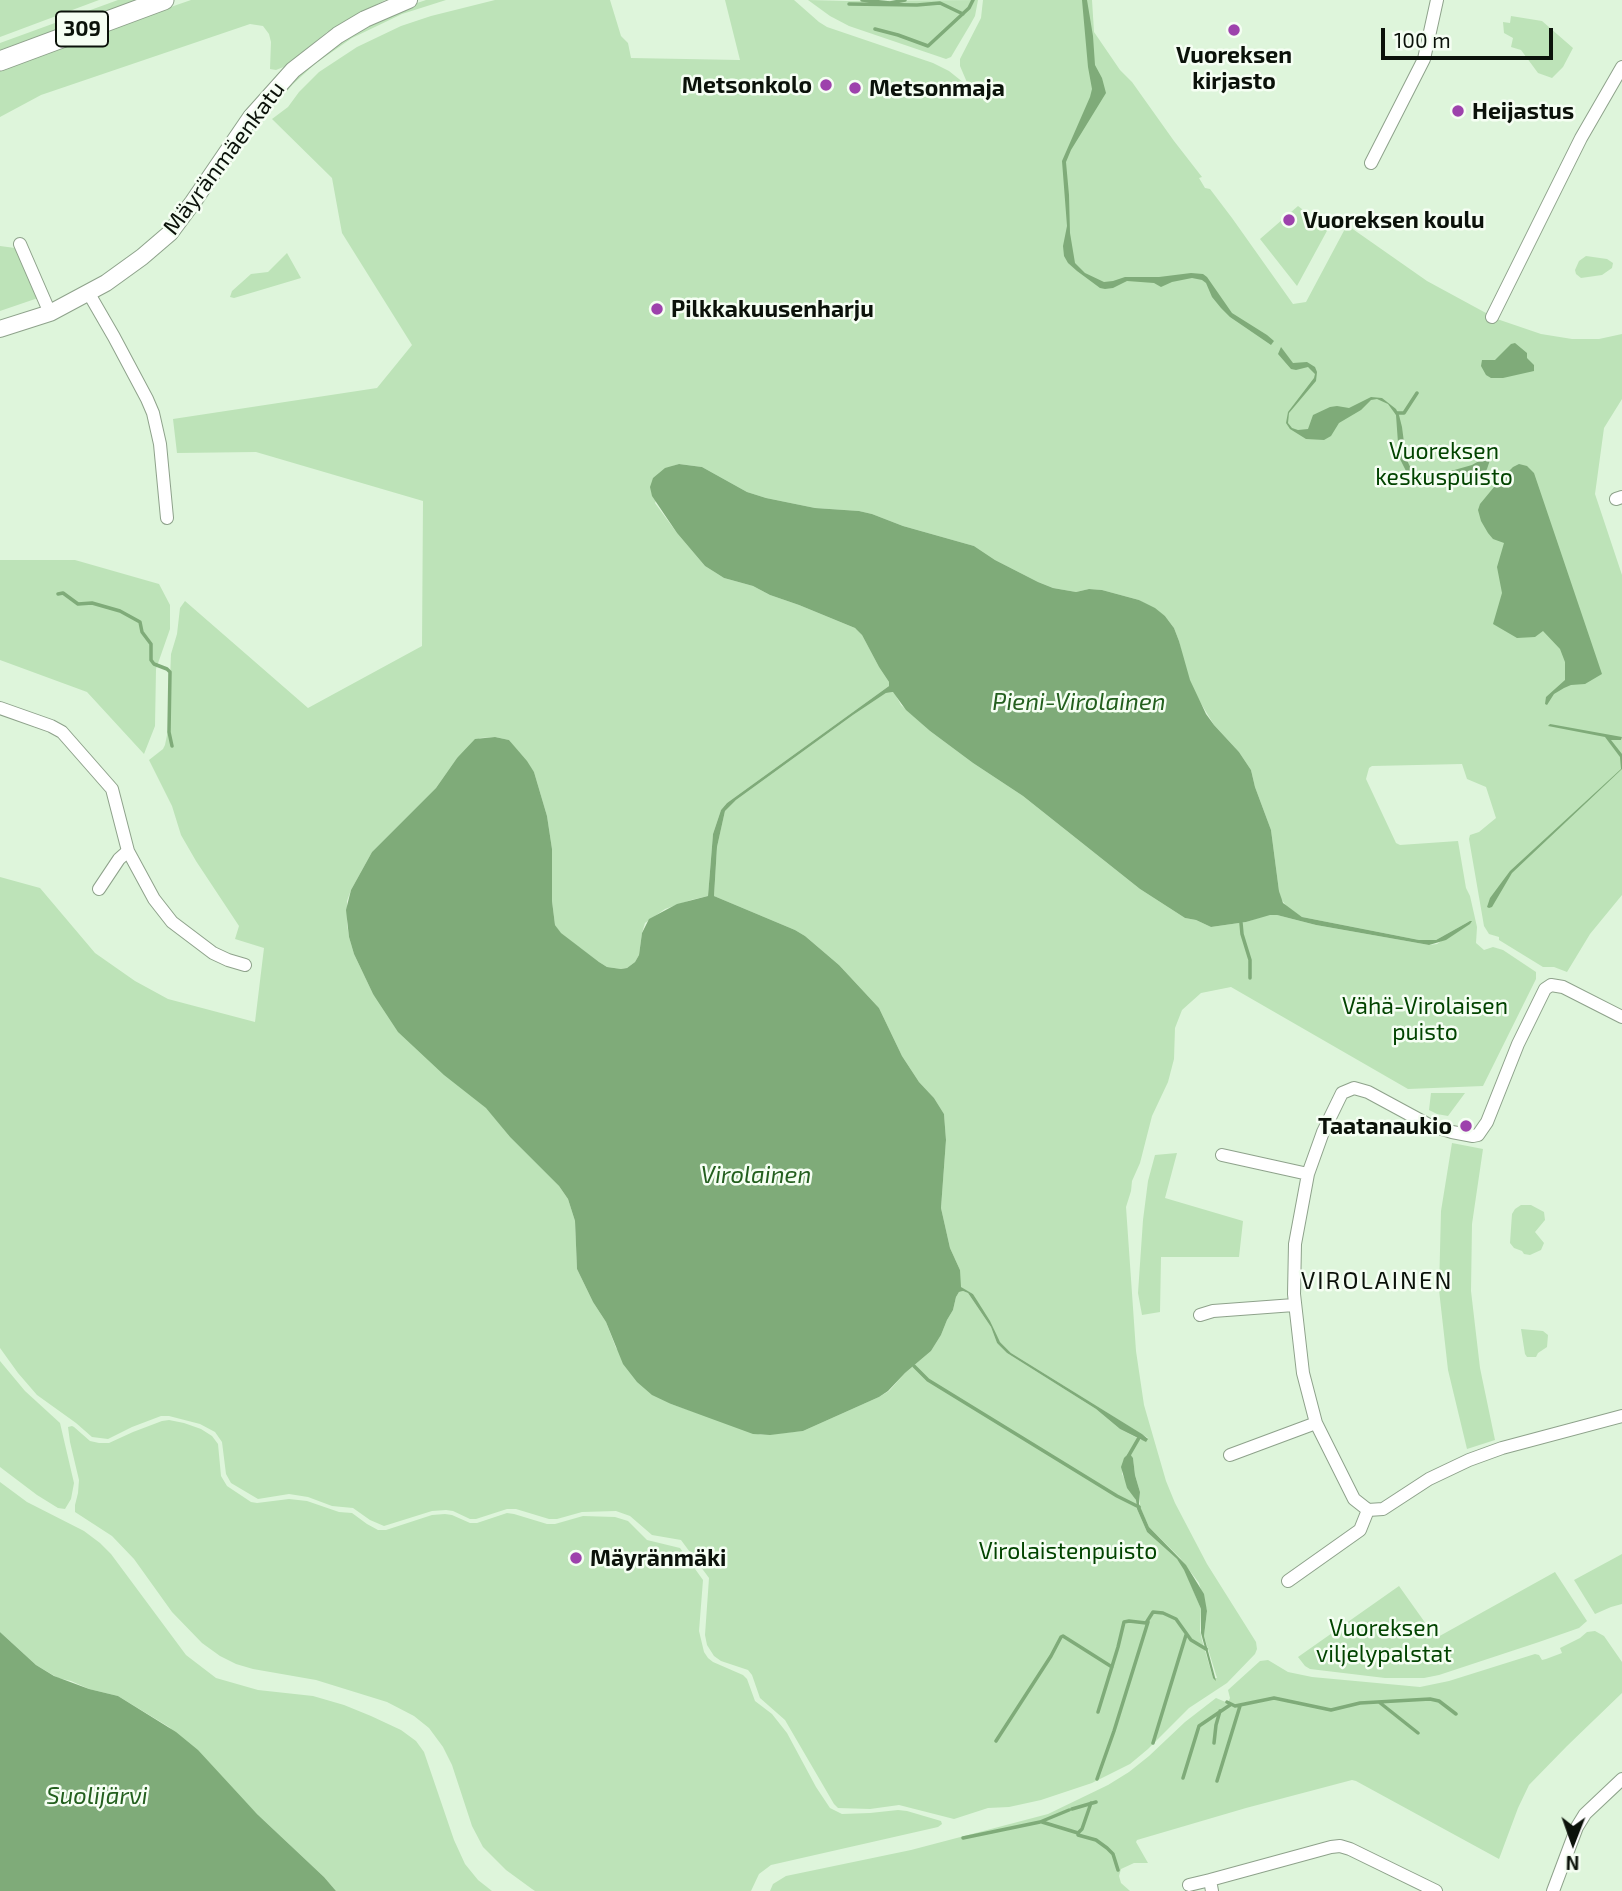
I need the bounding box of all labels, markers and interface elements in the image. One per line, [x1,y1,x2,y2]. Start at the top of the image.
road number: 309 [56,12,108,46]
scale bar [1384,14,1556,58]
marker: Vuoreksen kirjasto [1226,22,1242,38]
text: 100 m [1394,27,1451,52]
place label: Vuoreksen kirjasto [1176,41,1292,95]
place label: Metsonkolo [682,71,812,99]
place label: Metsonmaja [869,74,1005,102]
street label: Mäyränmäenkatu [157,76,291,240]
marker: Metsonkolo [818,77,834,93]
marker: Metsonmaja [847,80,863,96]
place label: Heijastus [1472,97,1574,125]
marker: Heijastus [1450,103,1466,119]
place label: Vuoreksen koulu [1303,206,1485,234]
marker: Vuoreksen koulu [1281,212,1297,228]
place label: Pilkkakuusenharju [671,295,874,323]
marker: Pilkkakuusenharju [649,301,665,317]
park label: Vuoreksen keskuspuisto [1375,437,1513,491]
water label: Pieni-Virolainen [992,688,1166,716]
park label: Vähä-Virolaisen puisto [1342,992,1508,1046]
place label: Taatanaukio [1318,1112,1452,1140]
marker: Taatanaukio [1458,1118,1474,1134]
water label: Virolainen [701,1161,811,1189]
district label: VIROLAINEN [1302,1267,1452,1295]
park label: Virolaistenpuisto [979,1537,1157,1565]
place label: Mäyränmäki [590,1544,726,1572]
marker: Mäyränmäki [568,1550,584,1566]
park label: Vuoreksen viljelypalstat [1316,1614,1452,1668]
water label: Suolijärvi [46,1782,148,1810]
north arrow [1538,1807,1608,1877]
text: N [1566,1852,1580,1875]

